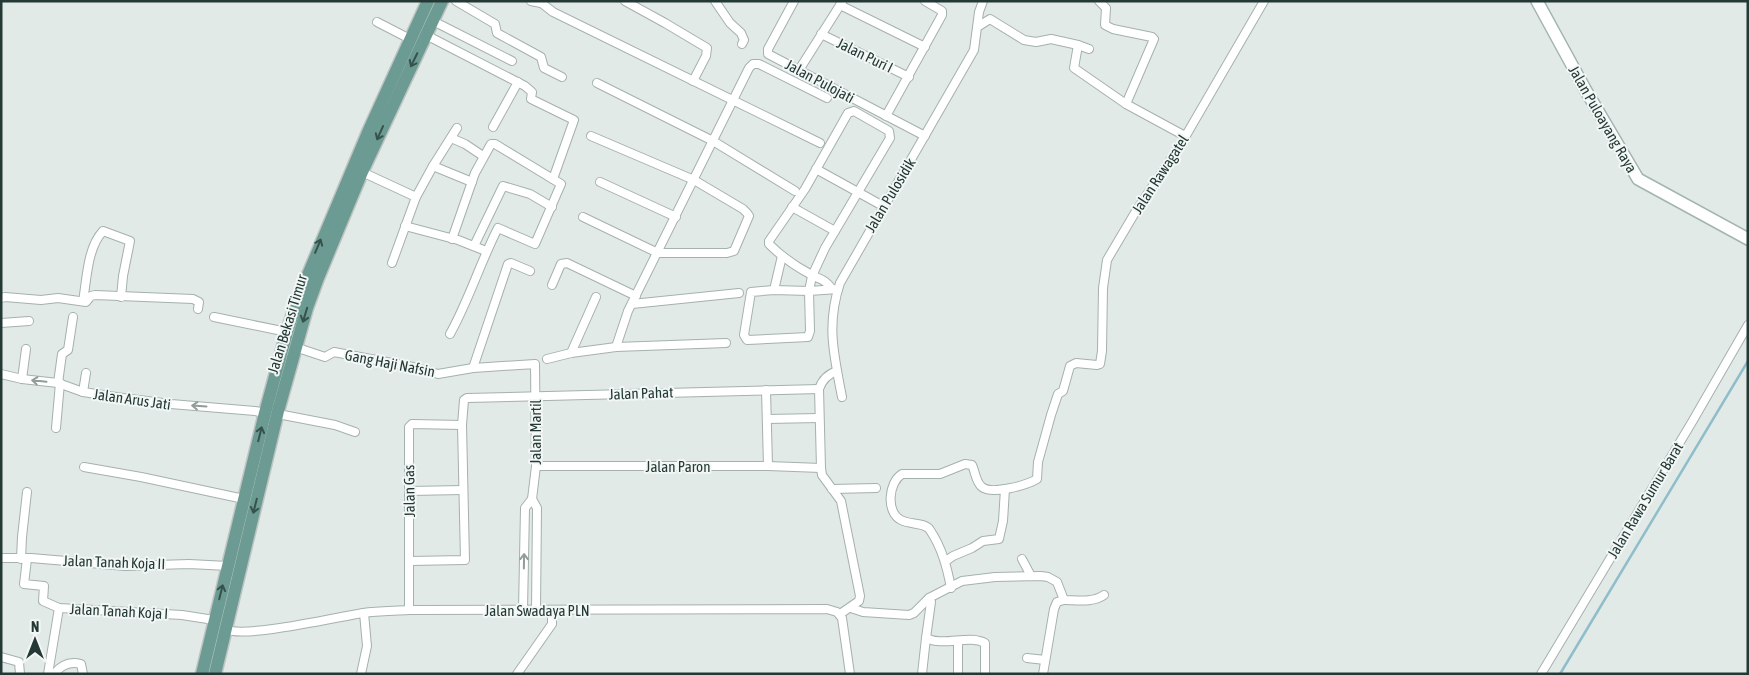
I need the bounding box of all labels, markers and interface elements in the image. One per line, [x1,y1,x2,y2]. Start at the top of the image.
street label: Jalan Puri I [834,34,896,76]
one-way arrow [409,53,419,68]
street label: Jalan Pulojati [783,56,857,106]
street label: Jalan Puloayang Raya [1565,62,1641,176]
one-way arrow [375,125,385,140]
street label: Jalan Rawagatel [1128,131,1192,217]
street label: Jalan Pulosidik [861,155,919,235]
one-way arrow [314,239,324,254]
street label: Jalan Bekasi Timur [264,272,310,376]
one-way arrow [300,307,309,322]
street label: Gang Haji Nafsin [344,346,436,380]
one-way arrow [32,376,48,386]
street label: Jalan Pahat [608,383,674,403]
street label: Jalan Arus Jati [92,385,172,413]
street label: Jalan Martil [527,399,544,465]
one-way arrow [192,402,208,411]
one-way arrow [256,427,265,443]
street label: Jalan Rawa Sumur Barat [1604,439,1686,561]
street label: Jalan Paron [646,458,710,475]
street label: Jalan Gas [400,465,418,517]
one-way arrow [249,497,259,513]
street label: Jalan Tanah Koja II [63,552,165,572]
one-way arrow [519,553,529,570]
one-way arrow [217,585,226,601]
street label: Jalan Tanah Koja I [69,600,169,622]
street label: Jalan Swadaya PLN [484,602,590,619]
north arrow [10,615,60,665]
text: N [31,619,39,635]

